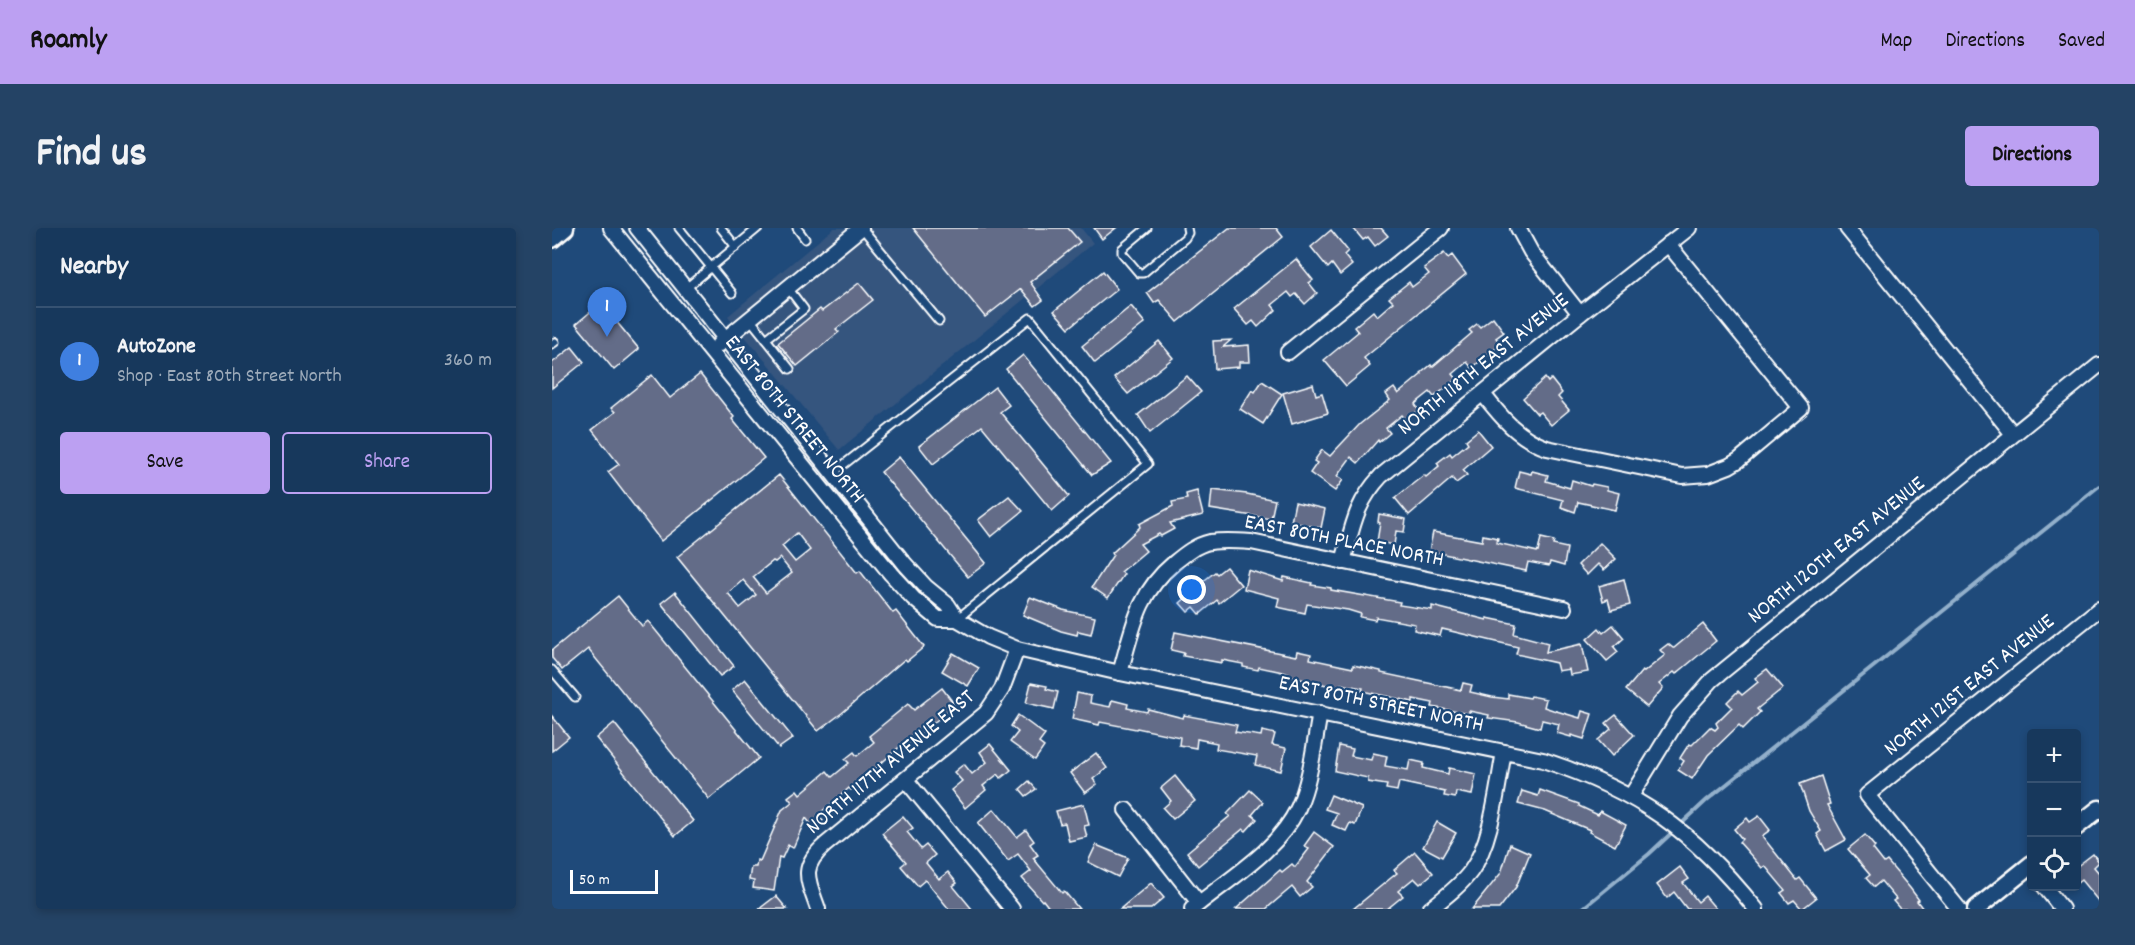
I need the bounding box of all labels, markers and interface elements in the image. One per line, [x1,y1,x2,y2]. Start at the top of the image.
text: Roamly [30,22,106,62]
text: Map [1881,27,1912,57]
text: Directions [1945,27,2025,57]
text: Saved [2058,27,2105,57]
text: Find us [36,126,147,186]
button: Directions [1965,126,2099,186]
text: Nearby [60,249,128,286]
street label: NORTH 118TH EAST AVENUE [1392,286,1576,444]
pin: 1 [588,288,626,337]
street label: EAST 80TH STREET NORTH [716,329,872,511]
text: AutoZone [117,332,196,363]
text: 1 [77,347,82,375]
text: 360 m [444,347,492,375]
text: Shop · East 80th Street North [117,363,342,391]
button: Save [60,432,270,494]
button: Share [282,432,492,494]
street label: NORTH 120TH EAST AVENUE [1742,470,1932,632]
street label: EAST 80TH PLACE NORTH [1242,507,1446,577]
your location [1177,575,1206,604]
street label: NORTH 121ST EAST AVENUE [1878,607,2062,765]
street label: EAST 80TH STREET NORTH [1276,668,1486,742]
street label: NORTH 117TH AVENUE EAST [800,683,982,843]
map controls [2027,729,2081,891]
button: + [2027,729,2081,783]
button: − [2027,783,2081,837]
button: locate [2027,837,2081,891]
scale bar [570,867,658,894]
text: 50 m [579,869,610,892]

